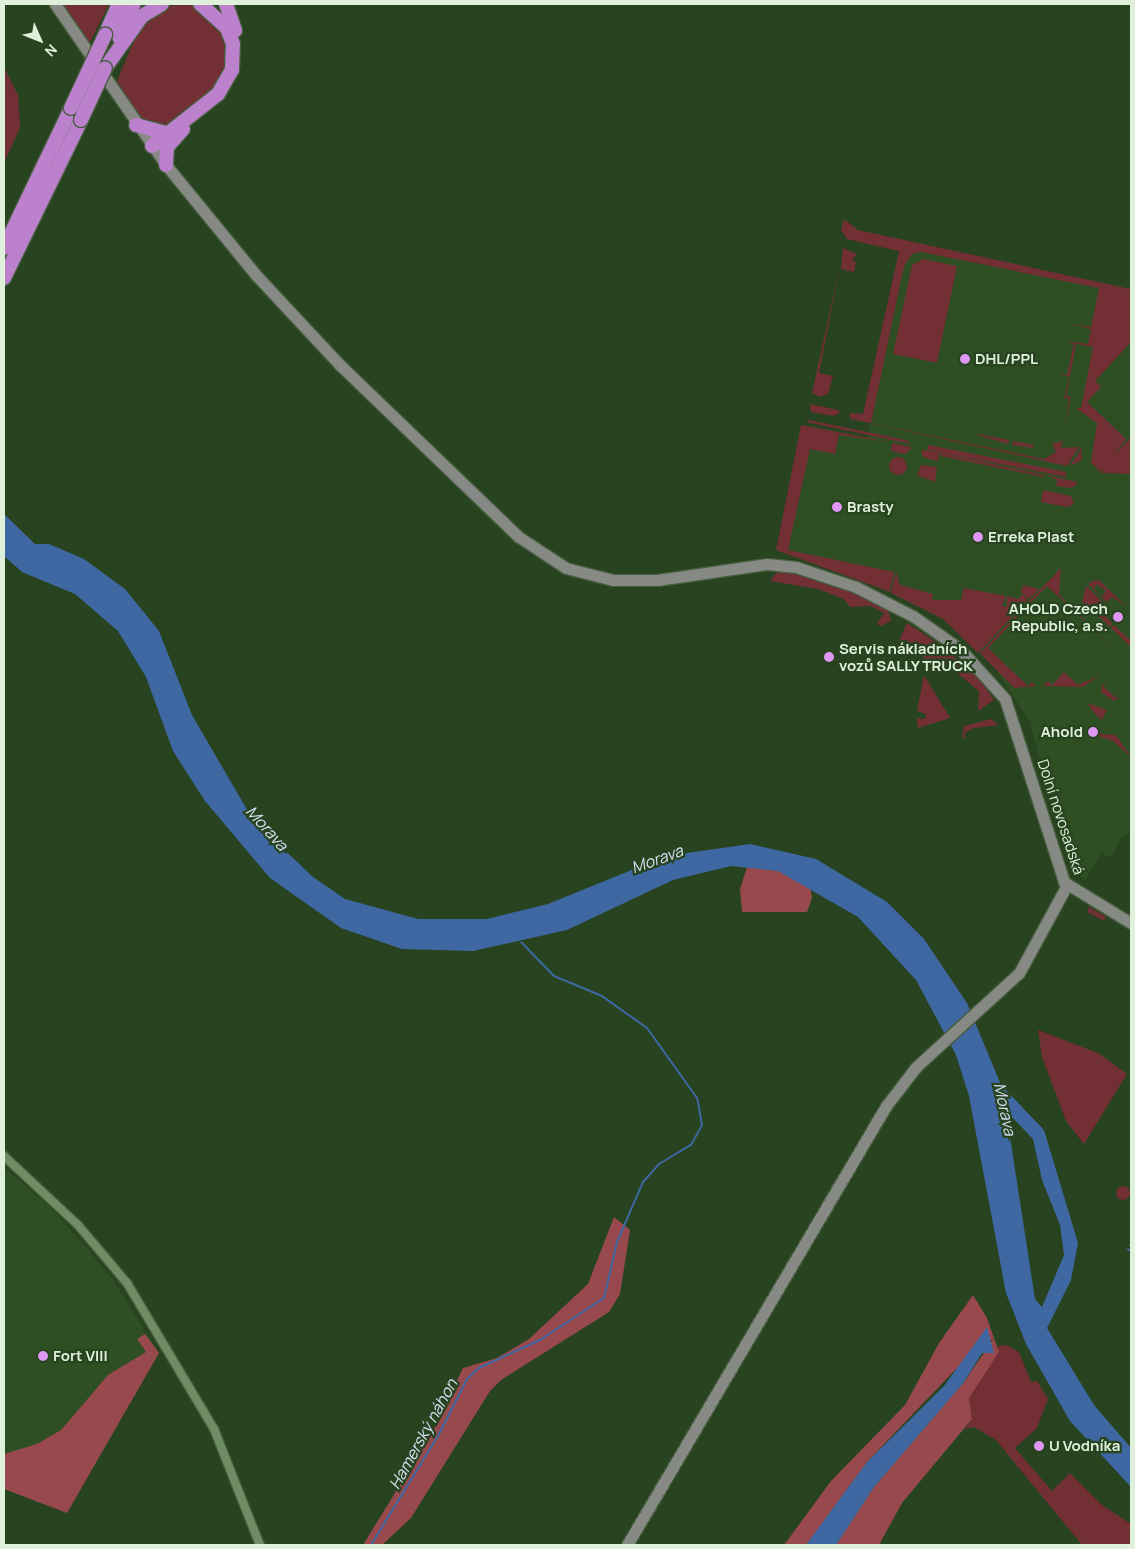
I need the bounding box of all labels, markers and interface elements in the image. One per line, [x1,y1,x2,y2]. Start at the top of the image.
north arrow [15,15,65,65]
text: N [41,41,61,61]
place label: DHL/PPL [975,350,1038,368]
marker: DHL/PPL [959,353,971,365]
place label: Brasty [847,498,894,516]
marker: Brasty [831,501,843,513]
place label: Erreka Plast [988,528,1074,546]
marker: Erreka Plast [972,531,984,543]
place label: AHOLD Czech Republic, a.s. [1009,599,1108,634]
marker: AHOLD Czech Republic, a.s. [1112,611,1124,623]
place label: Servis nákladních vozů SALLY TRUCK [839,639,974,674]
marker: Servis nákladních vozů SALLY TRUCK [823,651,835,663]
place label: Ahold [1041,723,1083,741]
marker: Ahold [1087,726,1099,738]
street label: Dolní novosadská [1034,757,1088,877]
water label: Morava [242,802,292,854]
water label: Morava [629,841,685,877]
water label: Morava [990,1081,1020,1137]
place label: Fort VIII [53,1347,108,1365]
marker: Fort VIII [37,1350,49,1362]
water label: Hamerský náhon [385,1376,461,1492]
place label: U Vodníka [1049,1437,1120,1455]
marker: U Vodníka [1033,1440,1045,1452]

